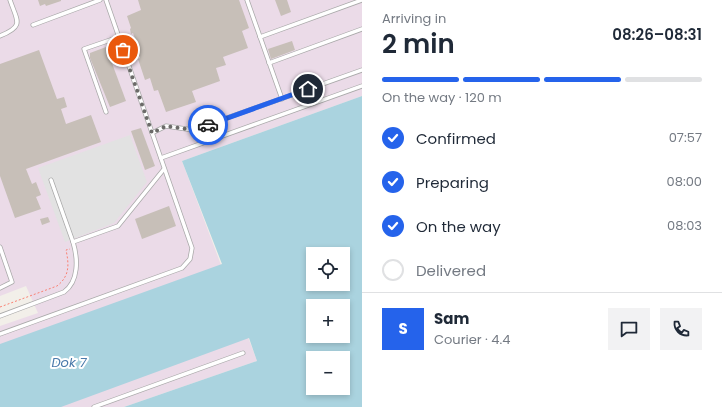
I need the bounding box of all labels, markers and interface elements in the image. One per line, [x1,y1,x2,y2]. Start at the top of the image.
text: Arriving in [382,9,446,28]
text: 08:26–08:31 [612,24,702,45]
text: 2 min [382,26,455,62]
pin [106,33,140,67]
icon: bag [112,39,134,61]
pin [291,72,325,106]
icon: home [297,78,319,100]
text: On the way · 120 m [382,88,502,107]
courier [188,105,228,145]
icon: car [197,114,219,136]
icon: check [382,127,404,149]
text: Confirmed [416,128,496,149]
text: 07:57 [669,128,702,147]
icon: check [382,171,404,193]
text: Preparing [416,172,489,193]
text: 08:00 [667,172,702,191]
icon: check [382,215,404,237]
text: On the way [416,216,501,237]
text: 08:03 [667,216,702,235]
map controls [306,247,350,395]
button: locate [306,247,350,291]
text: Delivered [416,260,486,281]
button: + [306,299,350,343]
text: Sam [434,308,469,329]
button: chat [608,308,650,350]
button: phone [660,308,702,350]
text: S [398,318,408,339]
text: Courier · 4.4 [434,330,510,349]
button: − [306,351,350,395]
water label: Dok 7 [51,353,87,372]

